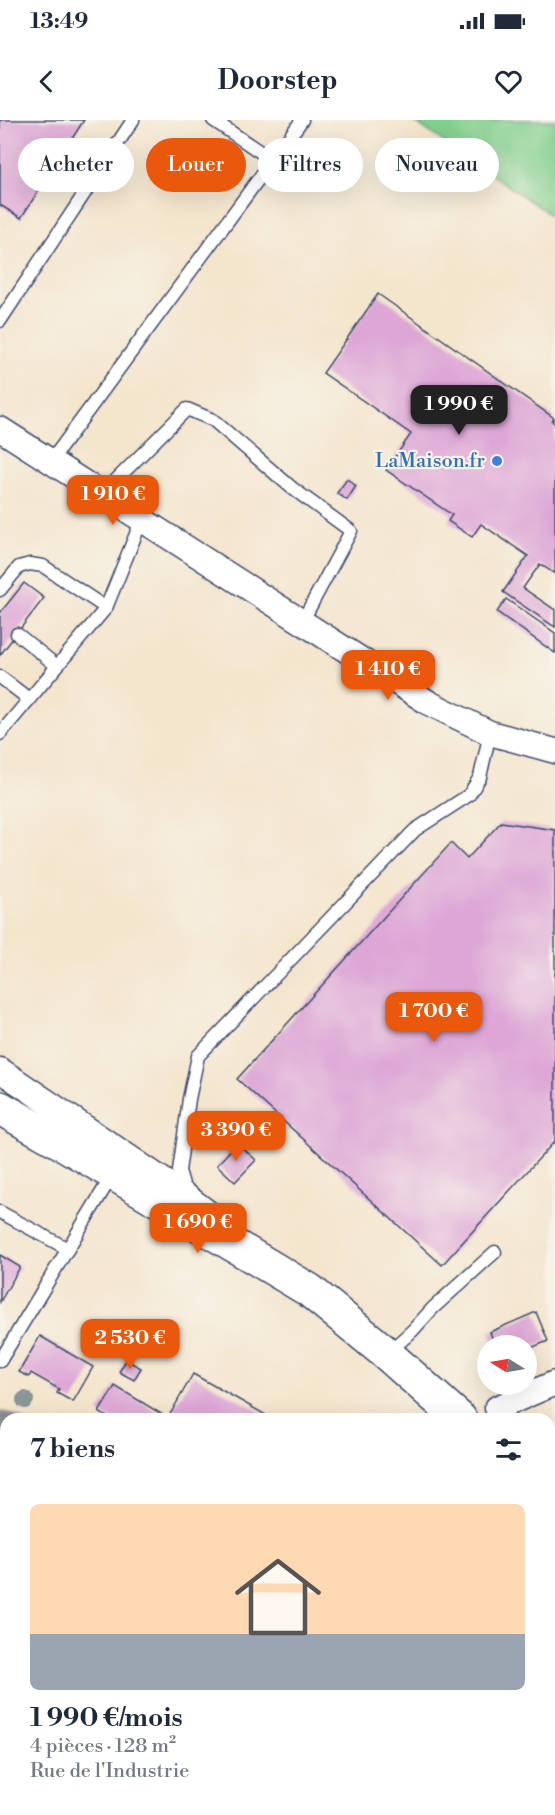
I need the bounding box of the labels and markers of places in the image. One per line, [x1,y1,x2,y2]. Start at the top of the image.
pin: 1 990 € [404,385,514,436]
place label: LaMaison.fr [375,449,485,474]
marker: LaMaison.fr [490,454,504,468]
pin: 1 910 € [58,475,168,526]
pin: 1 410 € [333,650,443,701]
pin: 1 700 € [379,992,489,1043]
pin: 3 390 € [181,1111,291,1162]
pin: 1 690 € [143,1203,253,1254]
pin: 2 530 € [75,1319,185,1370]

